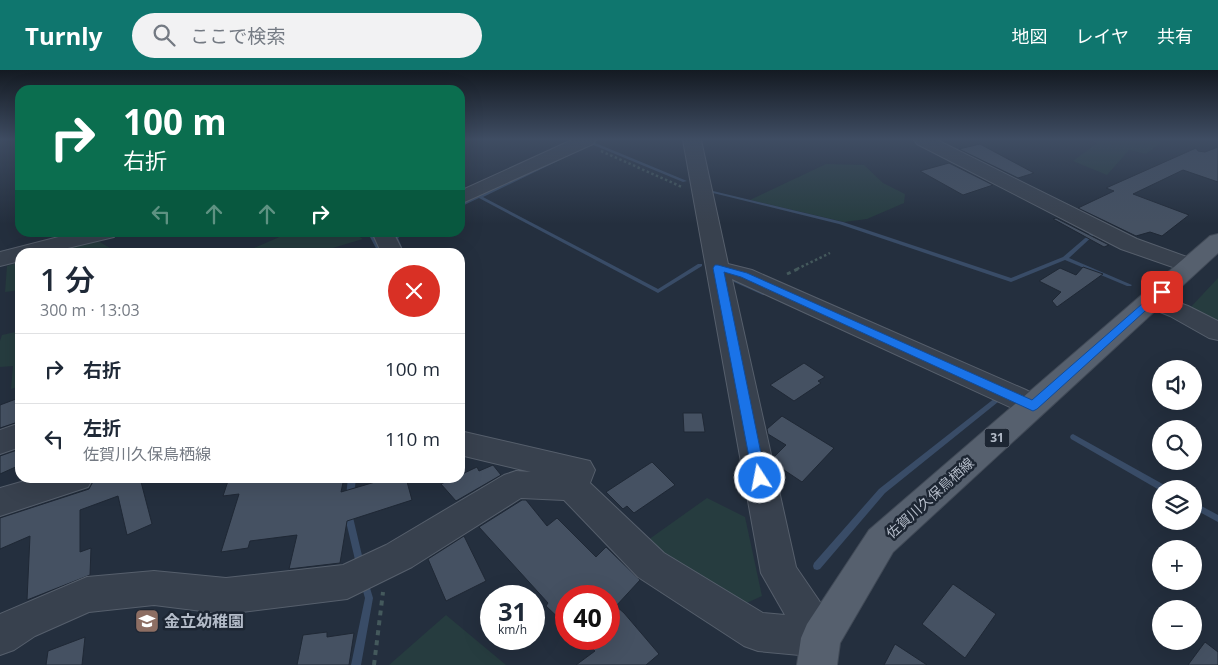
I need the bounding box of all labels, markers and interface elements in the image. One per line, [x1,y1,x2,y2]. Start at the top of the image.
search box [132,13,482,58]
text: Turnly [25,19,102,52]
icon: search [150,21,178,49]
text: ここで検索 [190,23,285,49]
text: 地図 [1012,24,1048,48]
text: レイヤ [1076,24,1129,48]
text: 共有 [1157,24,1193,48]
text: 100 m [123,98,227,145]
icon: right [40,105,105,170]
text: 右折 [123,145,167,175]
icon: left [147,200,175,228]
icon: ahead [200,200,228,228]
icon: ahead [253,200,281,228]
icon: right [306,200,334,228]
text: 1 分 [40,259,95,300]
button: close [388,265,440,317]
pin [1141,271,1183,313]
icon: arrive [1148,278,1176,306]
text: 300 m · 13:03 [40,299,140,321]
icon: right [40,355,68,383]
text: 100 m [385,356,440,382]
text: 右折 [83,357,121,383]
map controls [1152,360,1202,650]
button: sound [1152,360,1202,410]
text: 左折 [83,415,121,441]
button: search [1152,420,1202,470]
icon: left [40,425,68,453]
text: 110 m [385,426,440,452]
road number: 31 [984,428,1010,448]
text: 佐賀川久保鳥栖線 [83,443,211,465]
position arrow [733,451,785,503]
street label: 佐賀川久保鳥栖線 [882,453,978,542]
button: layers [1152,480,1202,530]
button: + [1152,540,1202,590]
speed limit sign: 40 [555,585,620,650]
text: 31 [498,594,527,628]
button: − [1152,600,1202,650]
school or university icon: 金立幼稚園 [134,608,160,634]
place label: 金立幼稚園 [164,610,244,632]
text: km/h [498,621,527,638]

